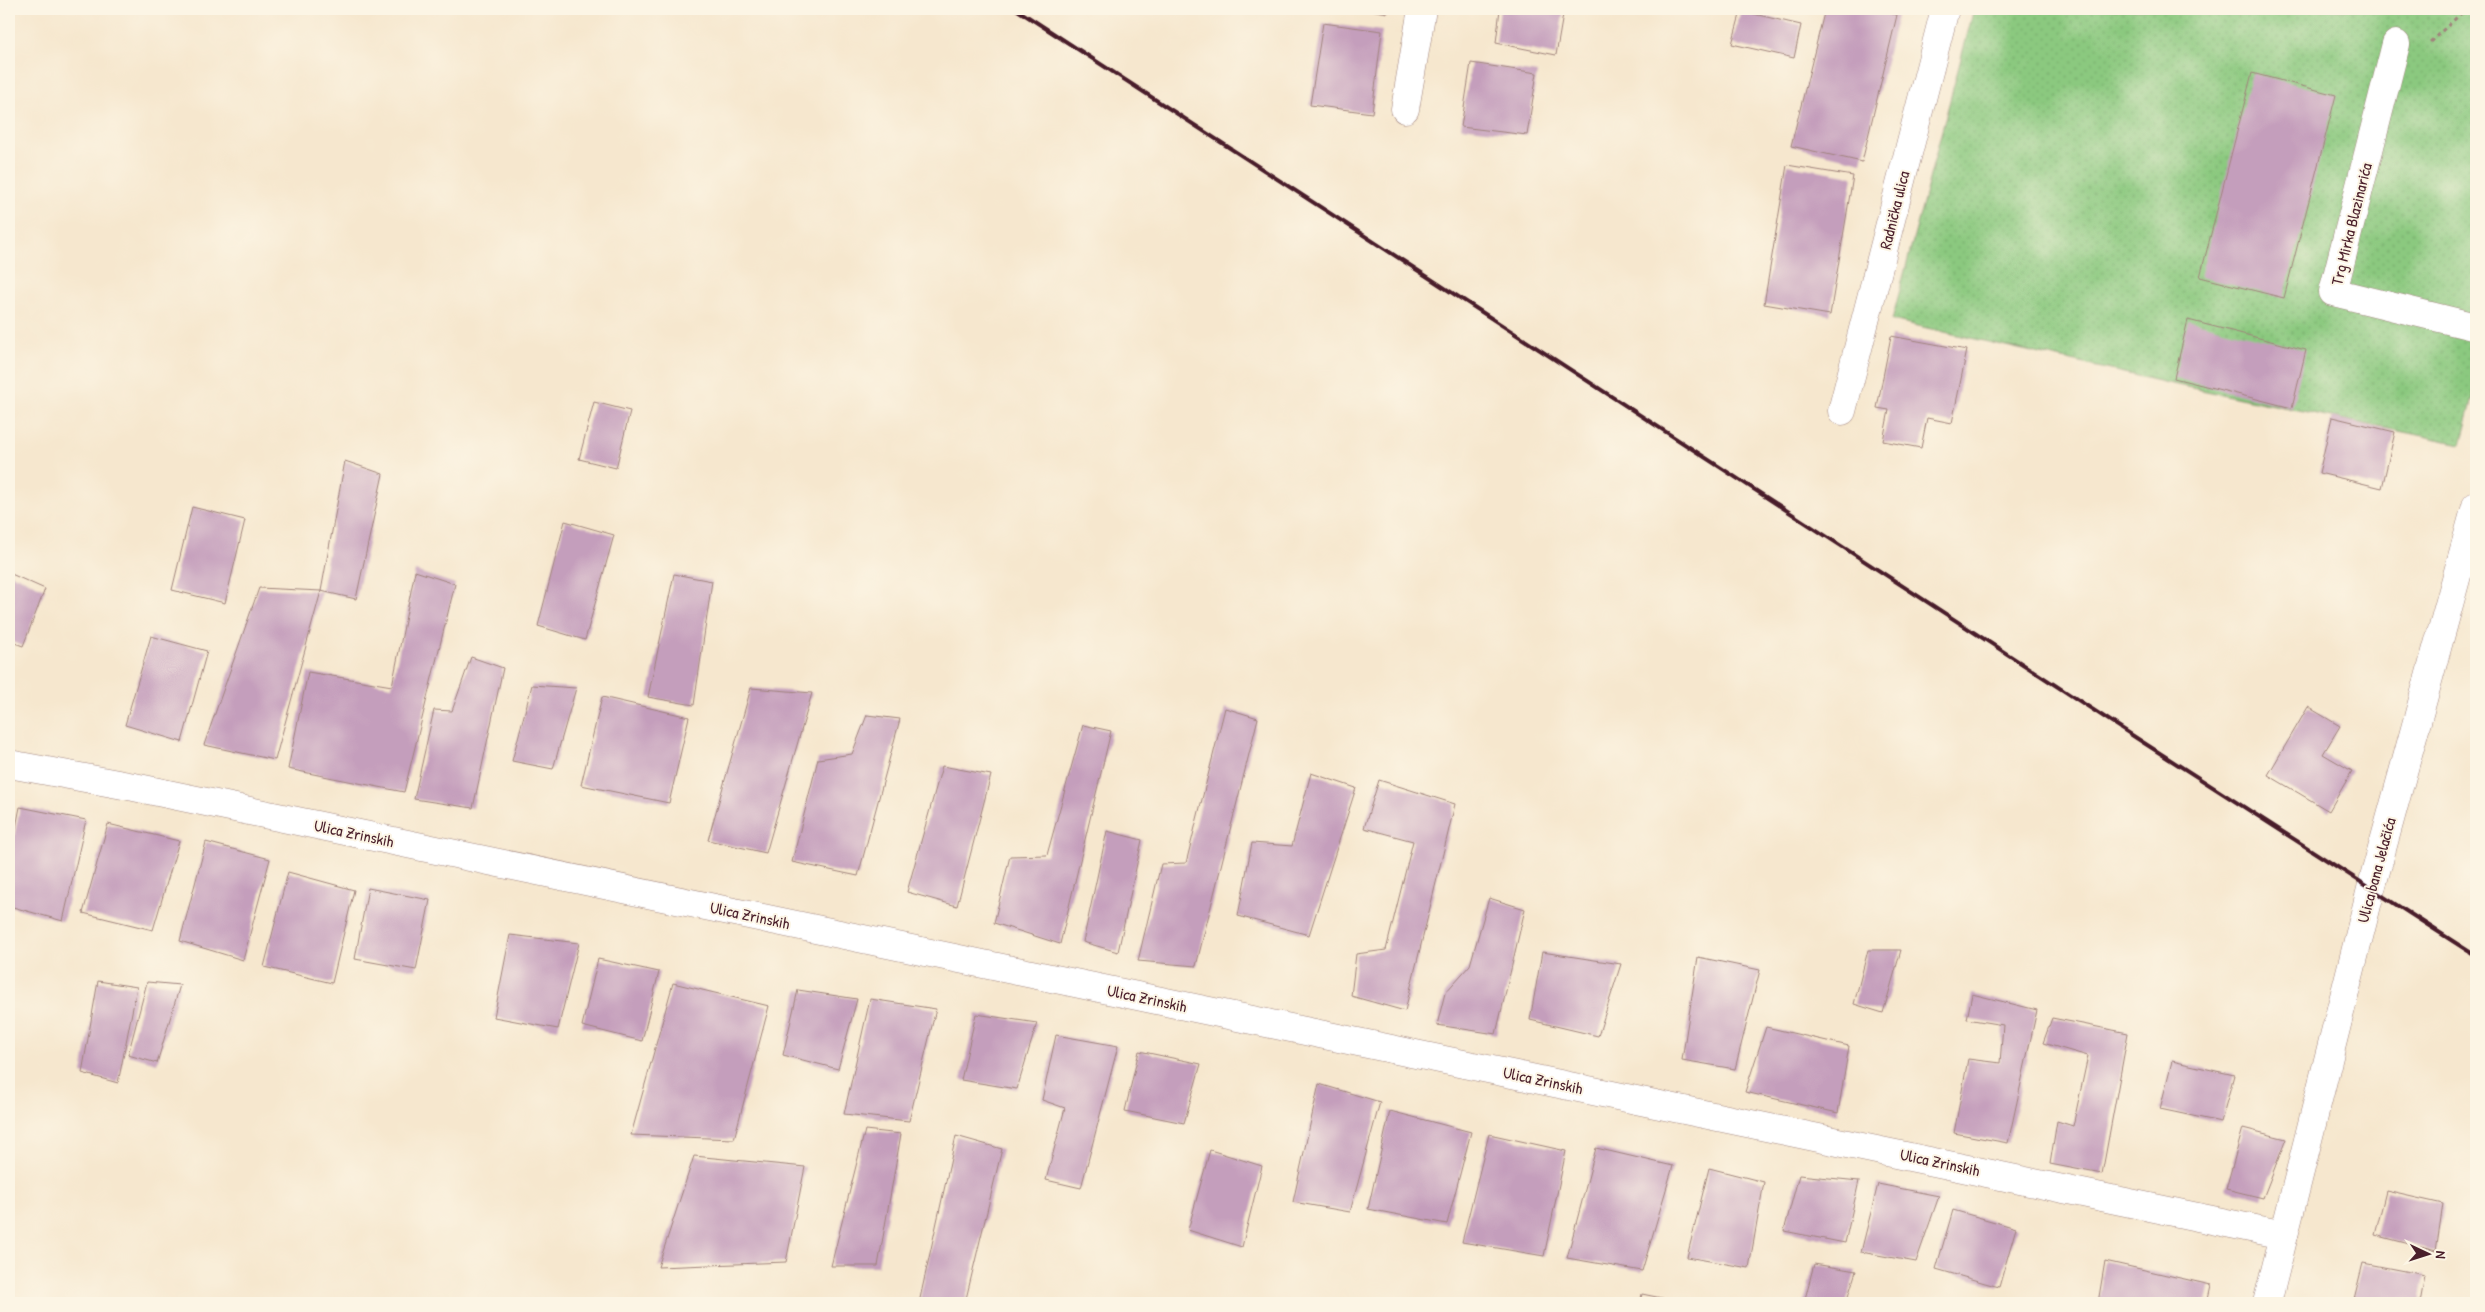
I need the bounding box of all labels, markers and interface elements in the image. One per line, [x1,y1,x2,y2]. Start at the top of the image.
street label: Trg Mirka Blazinarića [2325,161,2377,287]
street label: Radnička ulica [1874,168,1914,252]
street label: Ulica Zrinskih [312,814,396,852]
street label: Ulica bana Jelačića [2351,815,2401,925]
street label: Ulica Zrinskih [708,896,792,934]
street label: Ulica Zrinskih [1105,979,1189,1017]
street label: Ulica Zrinskih [1501,1061,1585,1099]
street label: Ulica Zrinskih [1898,1143,1982,1181]
north arrow [2402,1230,2452,1280]
text: N [2432,1251,2451,1260]

